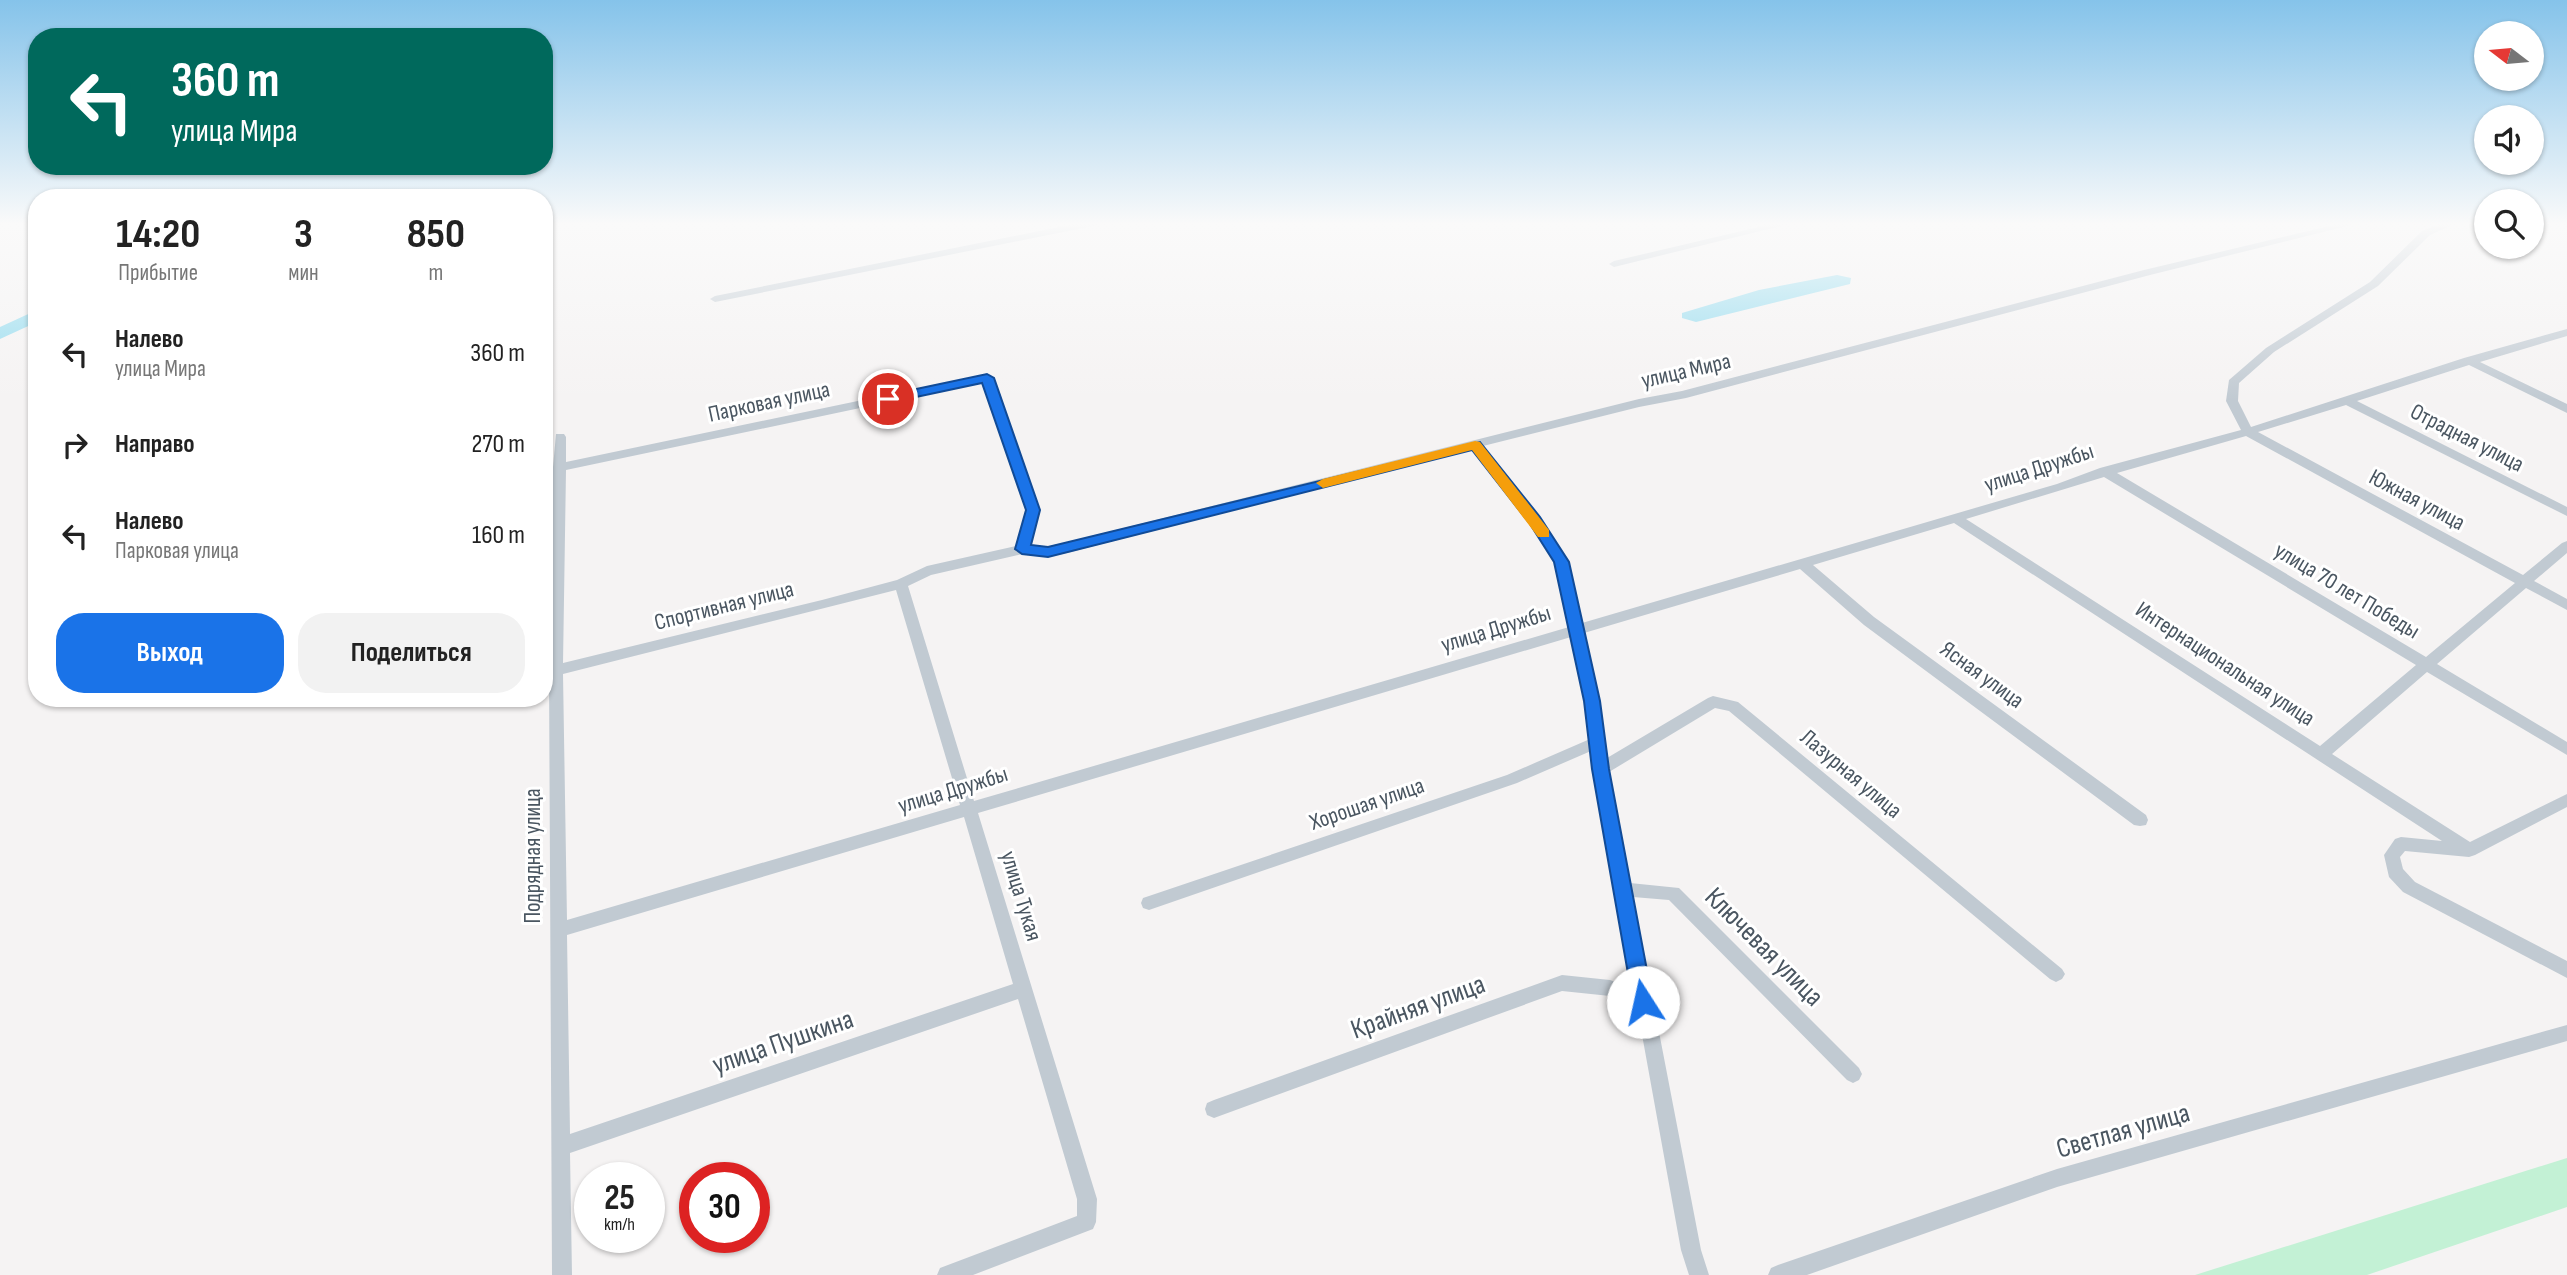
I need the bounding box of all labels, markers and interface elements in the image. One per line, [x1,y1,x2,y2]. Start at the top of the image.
north arrow [2474,21,2544,91]
map controls [2474,21,2544,259]
text: 360 m [171,52,279,111]
icon: left [56,56,147,147]
button: sound [2474,105,2544,175]
text: улица Мира [171,112,298,151]
button: search [2474,189,2544,259]
text: 14:20 [116,209,200,260]
text: 3 [294,209,313,260]
text: 850 [407,209,465,260]
text: Прибытие [118,259,198,287]
text: мин [288,259,319,287]
text: m [428,259,443,287]
text: Налево [115,324,184,355]
icon: left [56,335,94,373]
text: 360 m [470,338,525,369]
street label: улица Мира [1639,347,1733,395]
text: улица Мира [115,355,206,383]
pin [858,369,918,429]
street label: Парковая улица [706,375,832,429]
icon: arrive [869,380,907,418]
street label: Отрадная улица [2405,397,2529,479]
icon: right [56,426,94,464]
text: Направо [115,429,194,460]
text: 270 m [472,429,525,460]
street label: улица Дружбы [1981,437,2097,499]
street label: Южная улица [2364,463,2470,537]
text: Налево [115,506,184,537]
icon: left [56,517,94,555]
text: 160 m [472,520,525,551]
text: Парковая улица [115,537,239,565]
street label: улица 70 лет Победы [2269,537,2425,645]
street label: Спортивная улица [651,575,797,637]
street label: Интернациональная улица [2130,596,2320,732]
street label: улица Дружбы [1438,599,1554,659]
button: Выход [56,613,284,693]
button: Поделиться [298,613,525,693]
street label: Ясная улица [1935,635,2029,715]
street label: Лазурная улица [1795,723,1907,825]
street label: улица Дружбы [895,760,1011,820]
street label: Хорошая улица [1305,771,1428,837]
street label: Подрядная улица [519,788,547,924]
street label: улица Тукая [994,848,1048,944]
street label: Ключевая улица [1698,881,1830,1013]
position arrow [1606,965,1680,1039]
street label: Крайняя улица [1346,968,1490,1046]
street label: улица Пушкина [708,1002,858,1082]
street label: Светлая улица [2052,1096,2194,1166]
speed limit sign: 30 [679,1162,770,1253]
text: 25 [604,1177,635,1220]
text: km/h [604,1214,635,1235]

